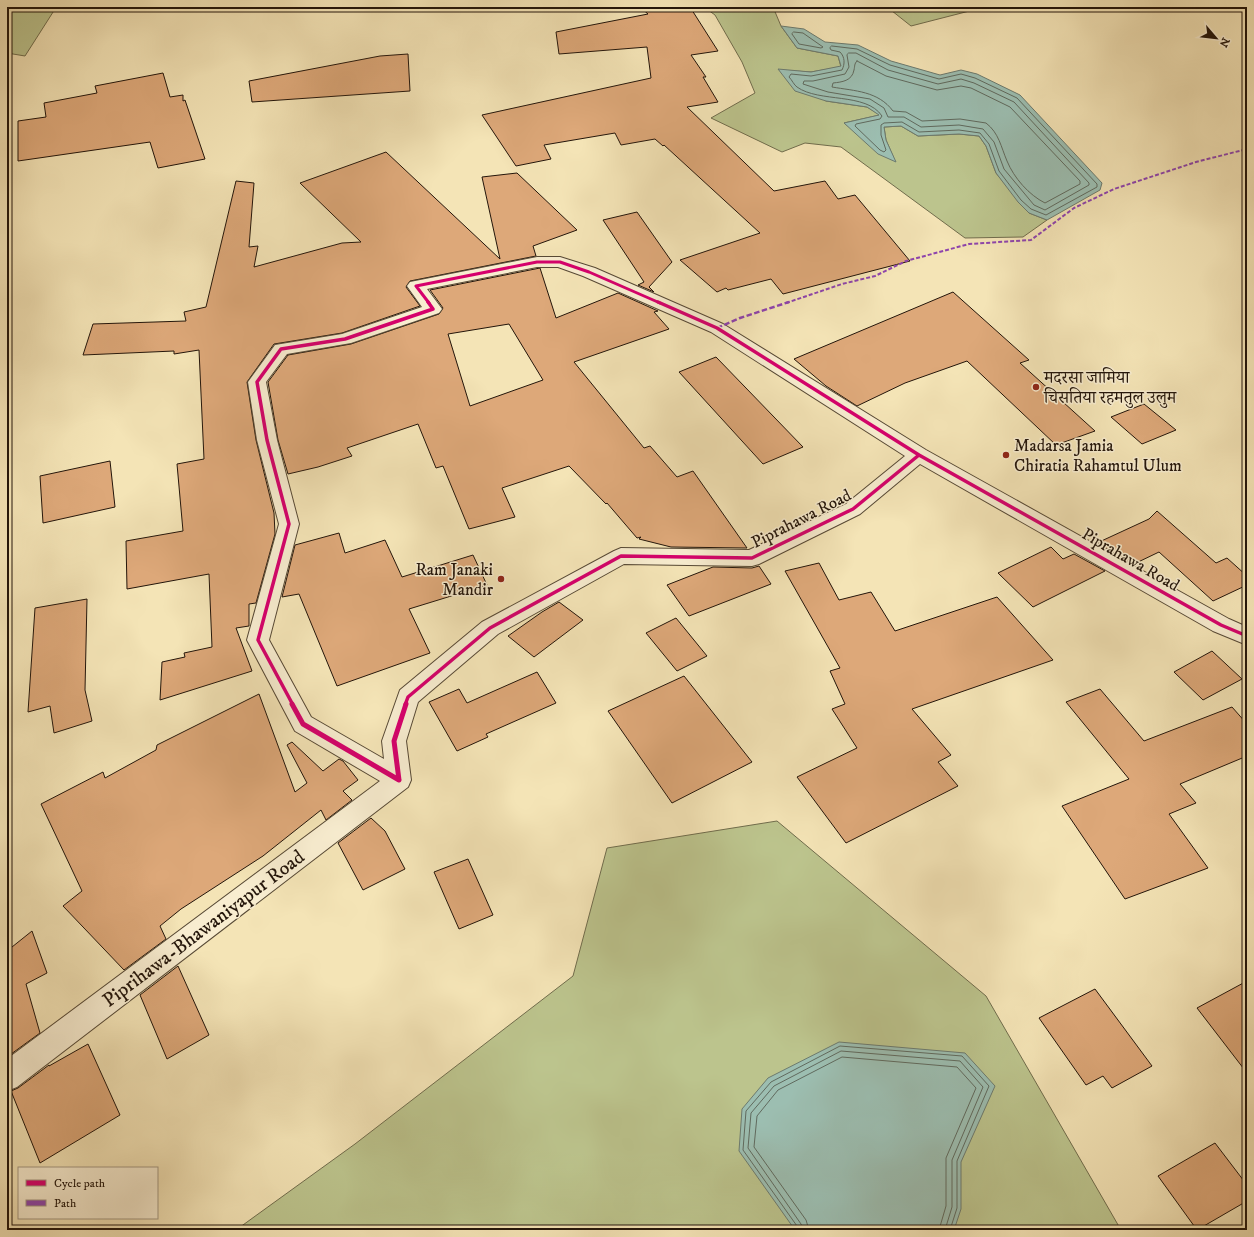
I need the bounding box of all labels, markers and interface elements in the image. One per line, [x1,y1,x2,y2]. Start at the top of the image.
north arrow [1196,18,1236,58]
text: N [1216,35,1232,49]
place label: मदरसा जामिया चिसतिया रहमतुल उलुम [1043,367,1178,409]
marker: मदरसा जामिया चिसतिया रहमतुल उलुम [1031,382,1041,392]
place label: Madarsa Jamia Chiratia Rahamtul Ulum [1014,435,1182,477]
marker: Madarsa Jamia Chiratia Rahamtul Ulum [1001,450,1011,460]
street label: Piprahawa Road [748,484,856,553]
street label: Piprahawa Road [1078,523,1184,597]
place label: Ram Janaki Mandir [415,559,494,601]
marker: Ram Janaki Mandir [496,574,506,584]
street label: Piprihawa-Bhawaniyapur Road [98,845,310,1013]
legend [18,1167,158,1219]
text: Cycle path [54,1176,106,1191]
text: Path [54,1196,77,1211]

